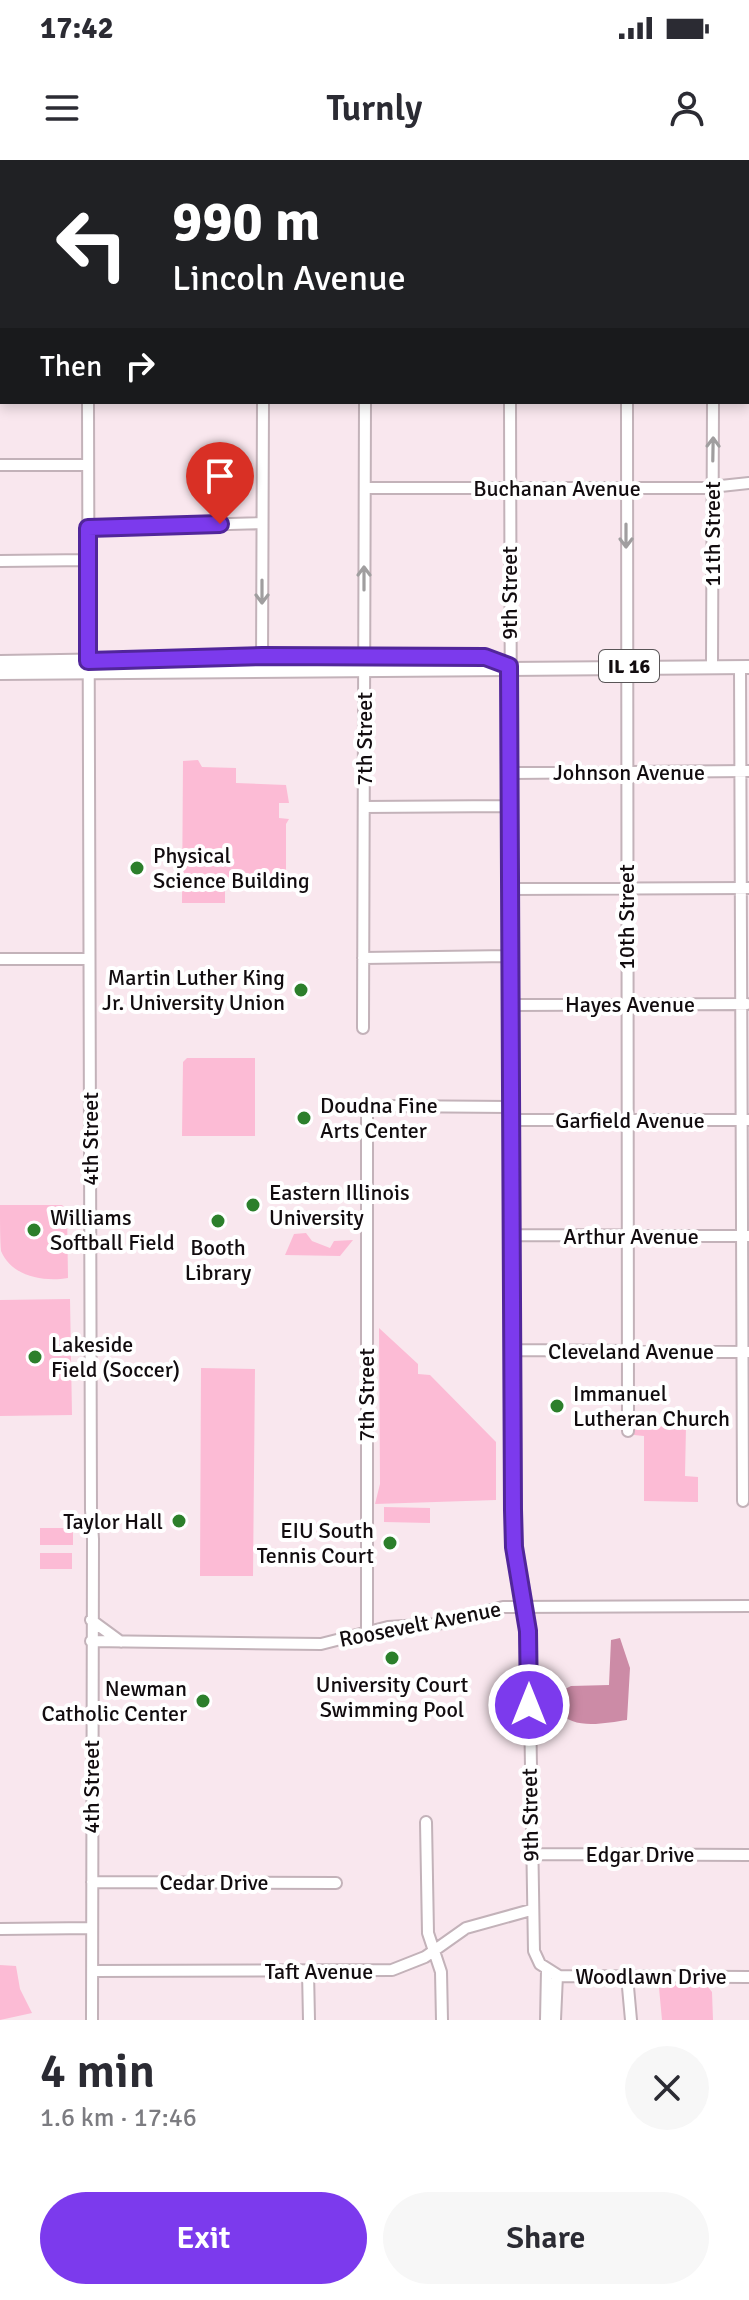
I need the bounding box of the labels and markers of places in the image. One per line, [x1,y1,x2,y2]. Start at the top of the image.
pin [186,442,254,524]
place label: Physical Science Building [153,842,310,894]
marker: Physical Science Building [128,859,146,877]
place label: Martin Luther King Jr. University Union [102,964,285,1016]
marker: Martin Luther King Jr. University Union [292,981,310,999]
place label: Doudna Fine Arts Center [320,1092,438,1144]
marker: Doudna Fine Arts Center [295,1109,313,1127]
place label: Eastern Illinois University [269,1179,410,1231]
marker: Eastern Illinois University [244,1196,262,1214]
place label: Williams Softball Field [50,1204,175,1256]
marker: Booth Library [209,1212,227,1230]
marker: Williams Softball Field [25,1221,43,1239]
place label: Booth Library [185,1234,252,1286]
place label: Lakeside Field (Soccer) [51,1331,180,1383]
marker: Lakeside Field (Soccer) [26,1348,44,1366]
place label: Immanuel Lutheran Church [573,1380,730,1432]
marker: Immanuel Lutheran Church [548,1397,566,1415]
place label: Taylor Hall [63,1508,163,1535]
marker: Taylor Hall [170,1512,188,1530]
place label: EIU South Tennis Court [257,1517,374,1569]
marker: EIU South Tennis Court [381,1534,399,1552]
marker: University Court Swimming Pool [383,1649,401,1667]
place label: University Court Swimming Pool [316,1671,469,1723]
place label: Newman Catholic Center [42,1675,187,1727]
marker: Newman Catholic Center [194,1692,212,1710]

